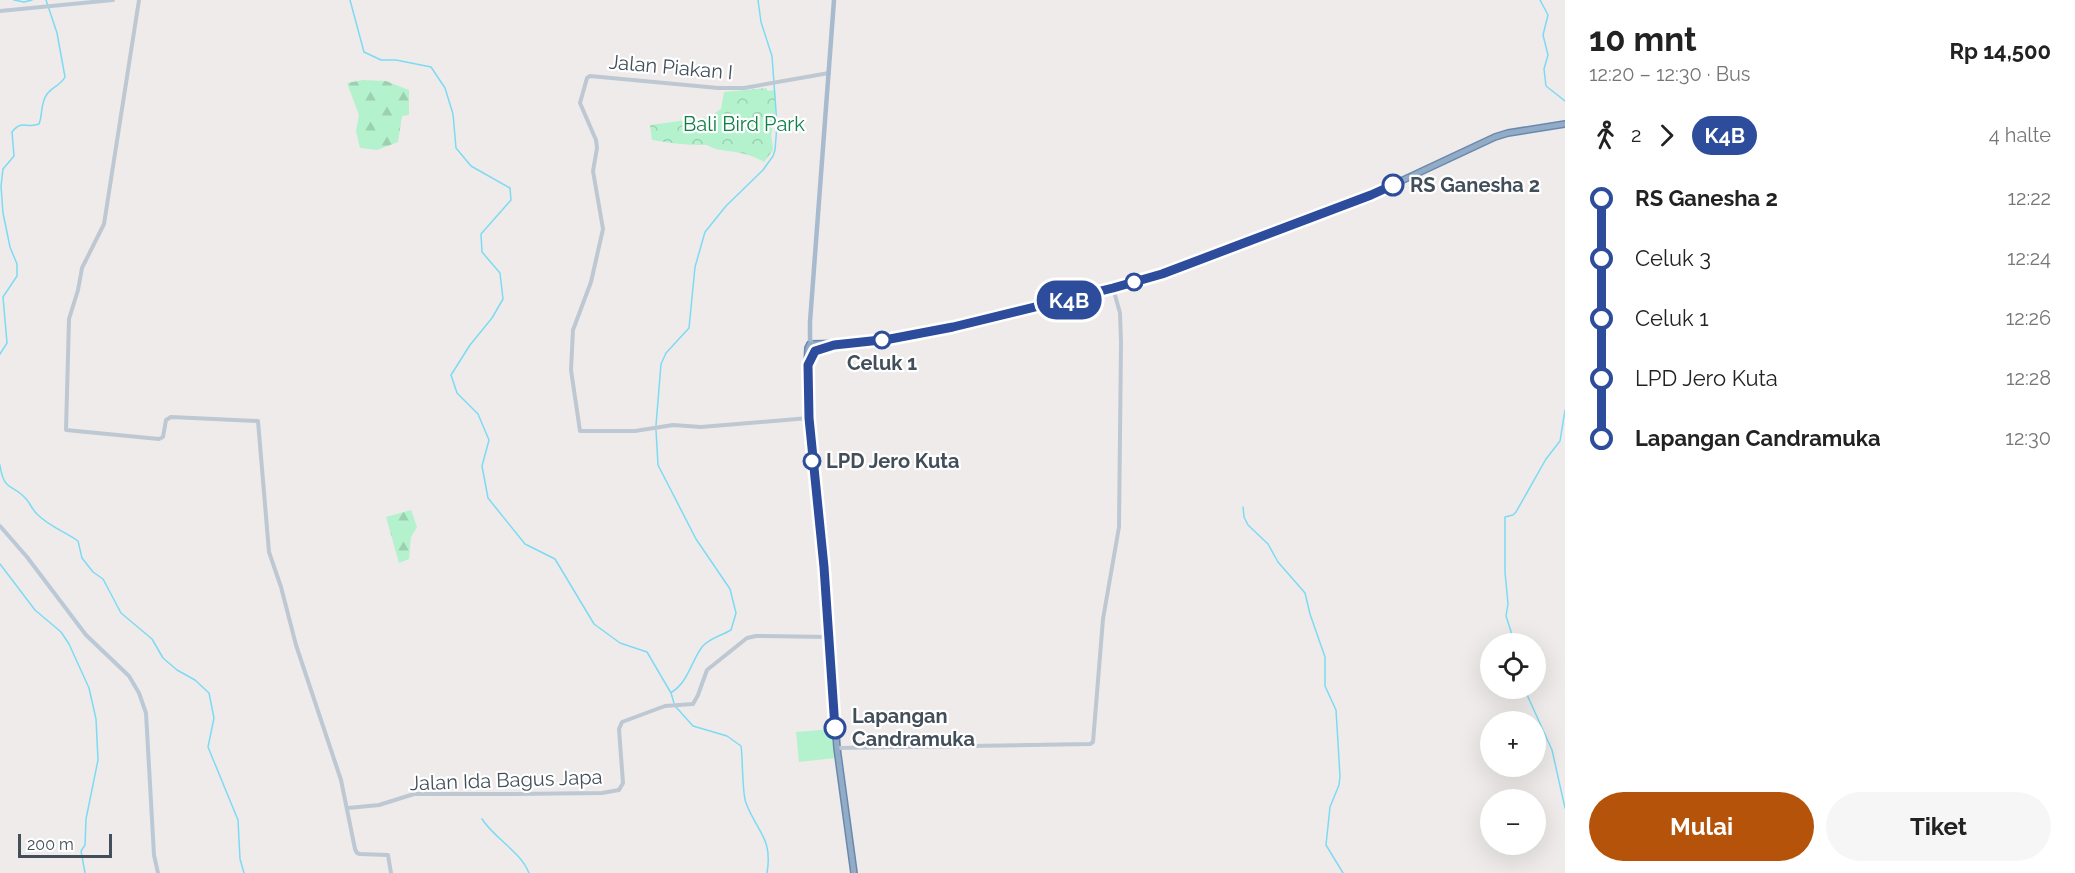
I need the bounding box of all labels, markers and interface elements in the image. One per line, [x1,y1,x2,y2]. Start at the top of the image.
text: 10 mnt [1589,20,1697,59]
text: Rp 14,500 [1950,38,2051,64]
street label: Jalan Piakan I [608,50,734,84]
text: 12:20 – 12:30 · Bus [1589,62,1751,86]
park label: Bali Bird Park [683,112,805,136]
icon: walk [1589,119,1622,152]
icon: forward [1650,119,1683,152]
text: 2 [1631,123,1641,147]
text: K4B [1704,123,1745,148]
text: 4 halte [1989,123,2051,147]
place label: RS Ganesha 2 [1410,173,1540,197]
marker: RS Ganesha 2 [1382,174,1404,196]
text: RS Ganesha 2 [1635,185,1778,211]
text: 12:22 [2007,186,2051,210]
text: Celuk 3 [1635,245,1711,271]
text: 12:24 [2007,246,2051,270]
unlabelled marker [1125,273,1143,291]
line badge: K4B [1034,280,1104,320]
text: K4B [1049,288,1089,313]
text: Celuk 1 [1635,305,1709,331]
text: 12:26 [2006,306,2051,330]
marker: Celuk 1 [873,331,891,349]
place label: Celuk 1 [847,351,917,375]
text: LPD Jero Kuta [1635,365,1778,391]
text: 12:28 [2006,366,2051,390]
text: Lapangan Candramuka [1635,425,1881,451]
text: 12:30 [2005,426,2051,450]
place label: LPD Jero Kuta [826,449,959,473]
marker: LPD Jero Kuta [803,452,821,470]
map controls [1480,633,1546,855]
button: locate [1480,633,1546,699]
place label: Lapangan Candramuka [852,704,975,751]
button: + [1480,711,1546,777]
marker: Lapangan Candramuka [824,717,846,739]
street label: Jalan Ida Bagus Japa [409,765,603,795]
button: − [1480,789,1546,855]
button: Mulai [1589,792,1814,861]
button: Tiket [1826,792,2051,861]
scale bar [18,831,112,858]
text: 200 m [27,835,74,854]

